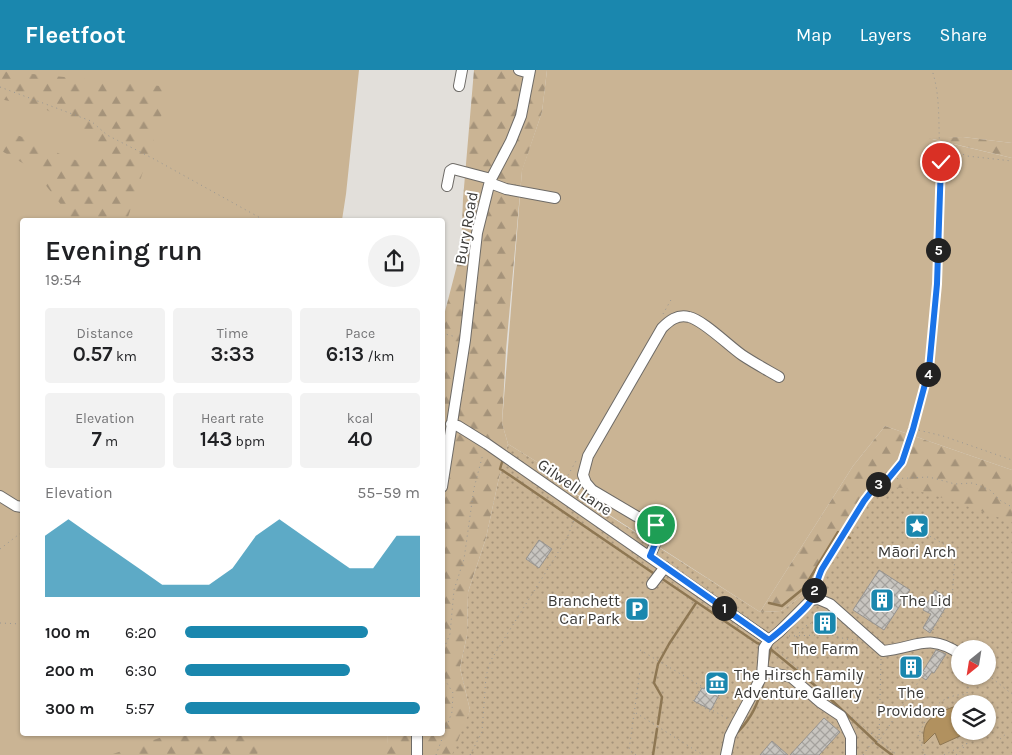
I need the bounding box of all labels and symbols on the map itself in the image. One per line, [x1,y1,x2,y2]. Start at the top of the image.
pin [920,141,962,183]
street label: Bury Road [450,190,482,266]
pin: 5 [926,238,950,262]
pin: 4 [916,362,940,386]
street label: Gilwell Lane [534,454,616,520]
pin: 3 [866,472,890,496]
pin [635,504,677,546]
place icon: Māori Arch [904,513,930,539]
place label: Māori Arch [878,542,956,561]
pin: 2 [802,578,826,602]
building icon: The Lid [869,587,895,613]
place label: Branchett Car Park [548,591,620,628]
place label: The Lid [900,591,951,610]
parking icon: Branchett Car Park [624,596,650,622]
pin: 1 [712,596,736,620]
building icon: The Farm [812,610,838,636]
place label: The Farm [791,639,859,658]
north arrow [951,640,996,685]
building icon: The Providore [898,654,924,680]
place label: The Hirsch Family Adventure Gallery [734,665,864,702]
museum icon: The Hirsch Family Adventure Gallery [704,670,730,696]
place label: The Providore [877,683,945,720]

